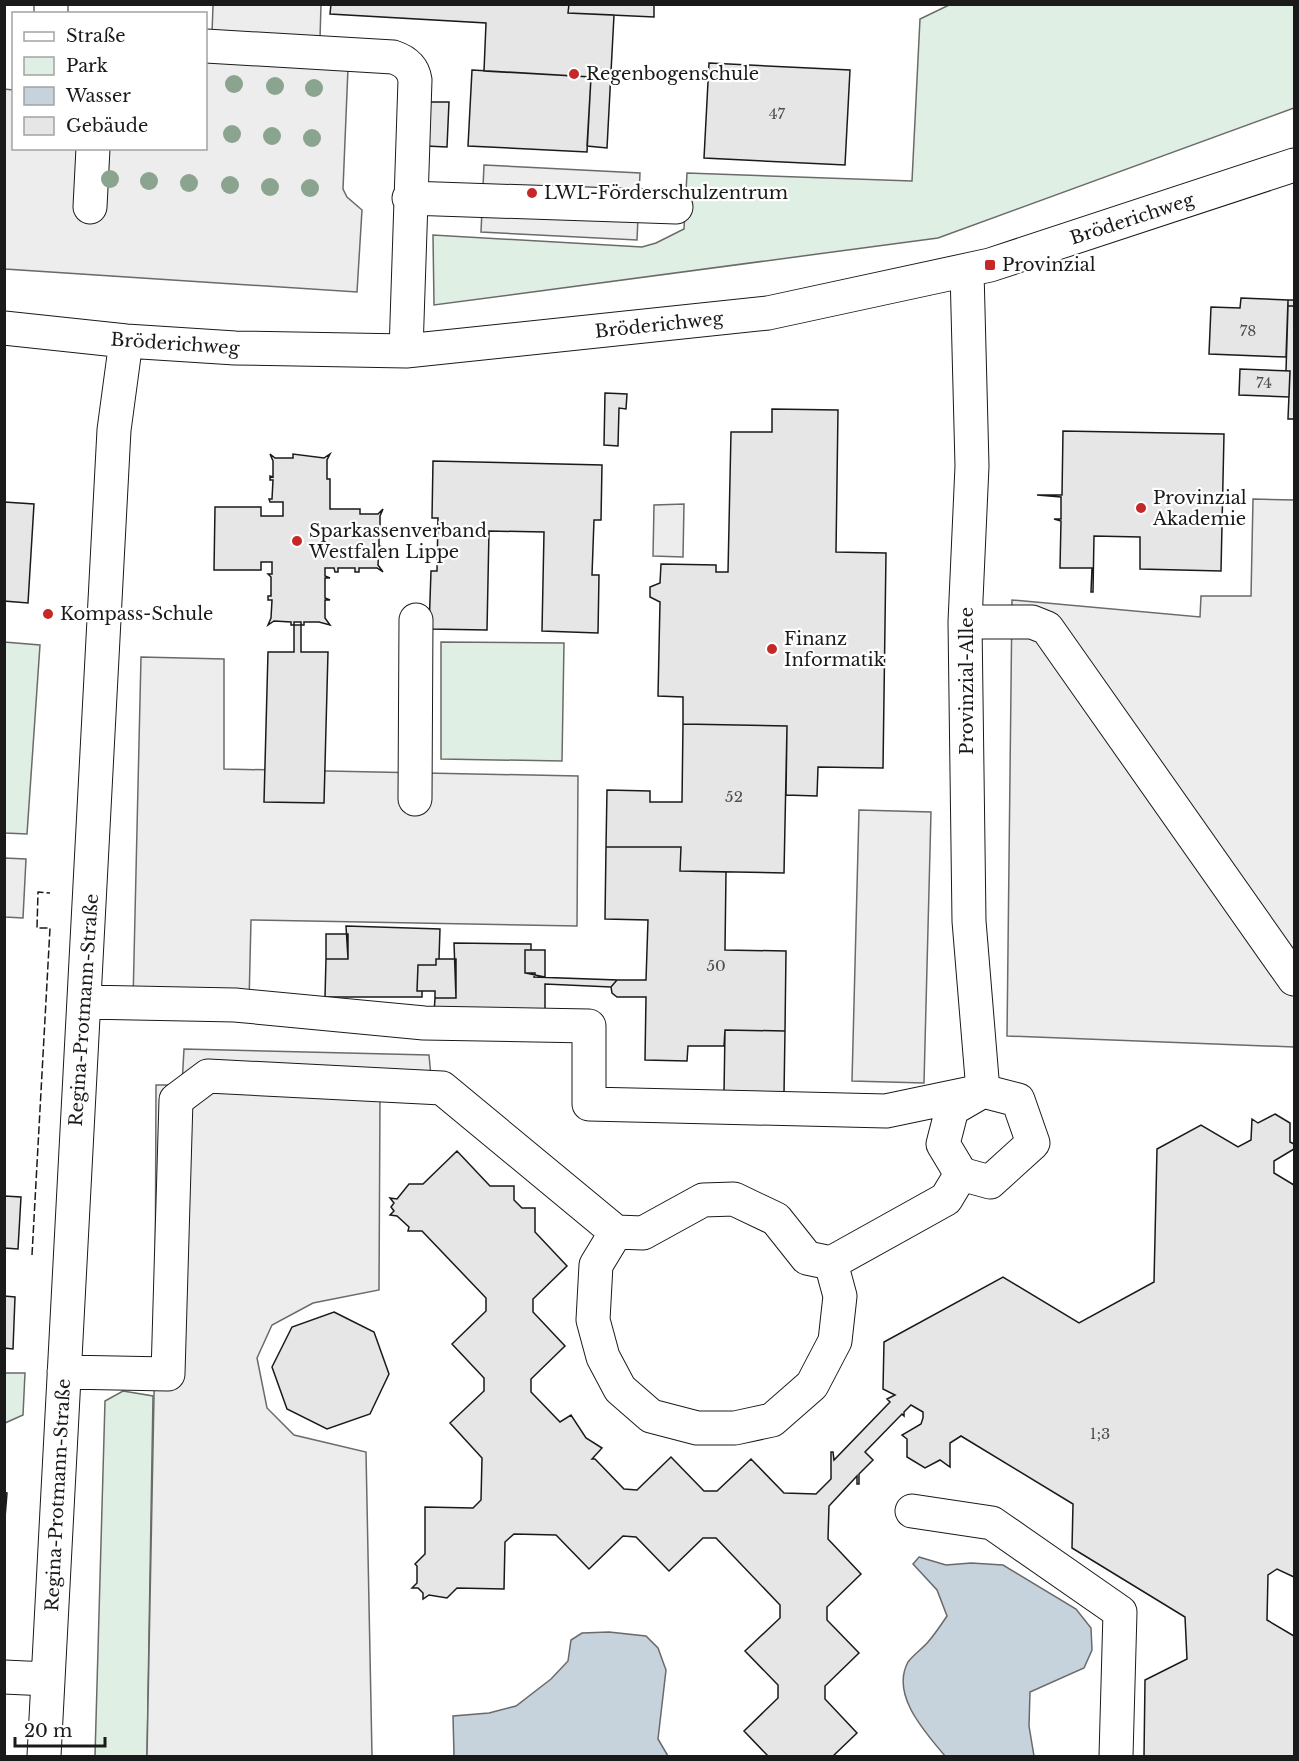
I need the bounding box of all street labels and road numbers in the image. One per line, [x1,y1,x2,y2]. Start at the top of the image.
street label: Bröderichweg [1067,189,1197,249]
street label: Bröderichweg [594,307,724,343]
street label: Bröderichweg [110,329,240,359]
street label: Provinzial-Allee [956,607,978,755]
street label: Regina-Protmann-Straße [65,893,103,1127]
street label: Regina-Protmann-Straße [41,1378,75,1612]

